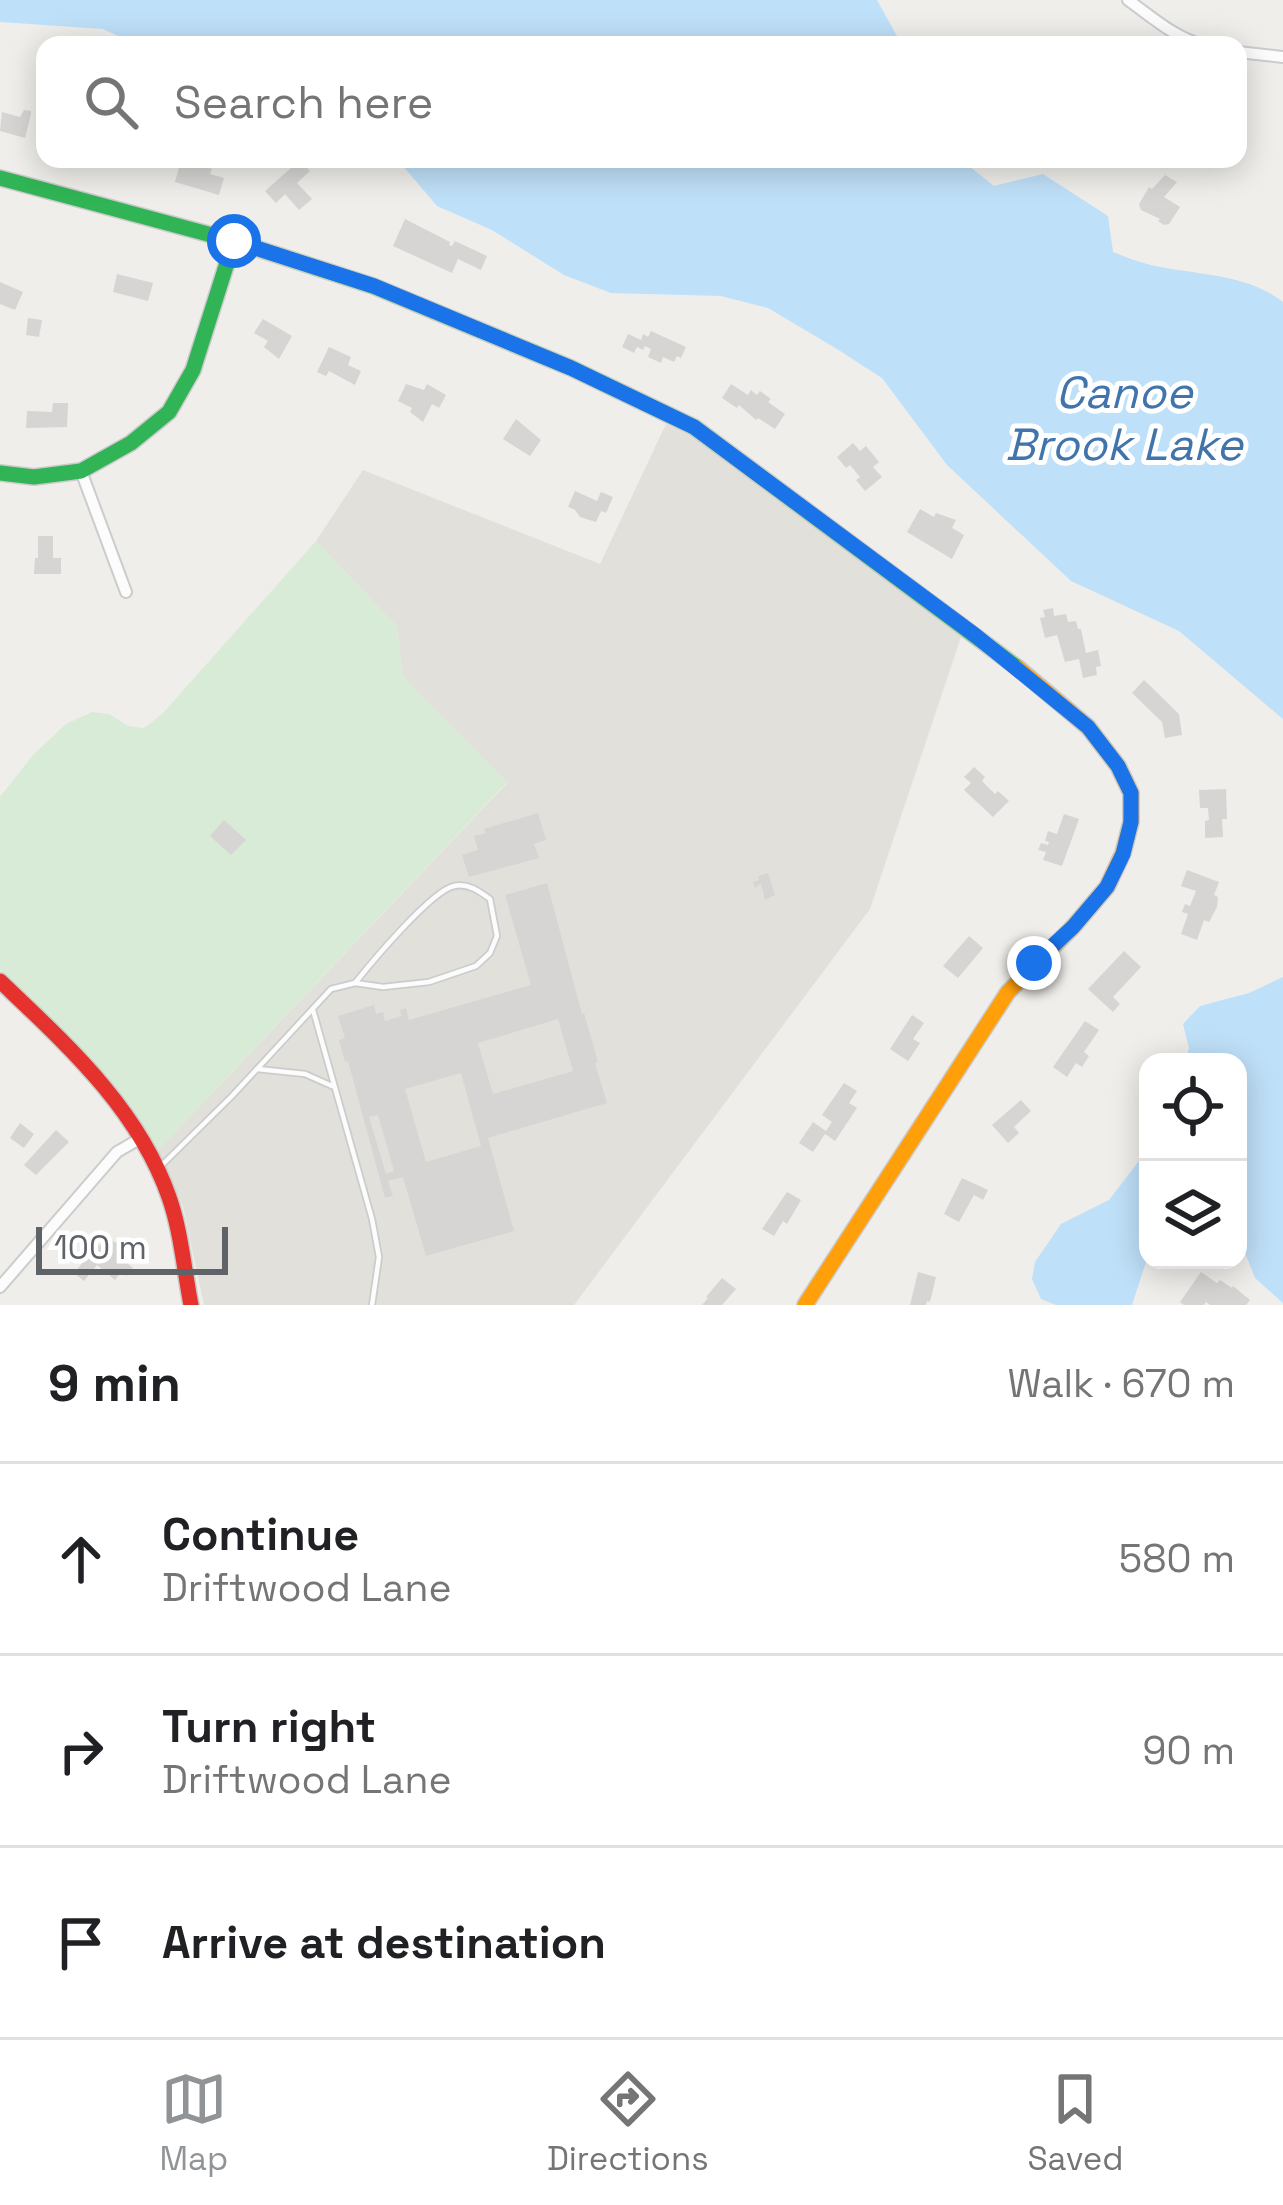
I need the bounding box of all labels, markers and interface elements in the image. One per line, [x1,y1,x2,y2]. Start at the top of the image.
search box [36,36,1247,168]
icon: search [78,69,144,135]
text: Search here [174,74,433,131]
route start [207,214,261,268]
water label: Canoe Brook Lake [1005,364,1244,473]
route end [1007,936,1061,990]
map controls [1139,1053,1247,1269]
button: locate [1139,1053,1247,1161]
button: layers [1139,1161,1247,1269]
scale bar [36,1221,228,1274]
text: 100 m [54,1227,147,1269]
text: 9 min [48,1351,181,1416]
text: Walk · 670 m [1007,1359,1235,1408]
text: Continue [162,1506,359,1563]
icon: ahead [48,1526,114,1592]
text: 580 m [1119,1534,1235,1583]
text: Driftwood Lane [162,1563,452,1612]
text: Turn right [162,1698,376,1755]
icon: right [48,1718,114,1784]
text: 90 m [1143,1726,1235,1775]
text: Driftwood Lane [162,1755,452,1804]
icon: arrive [48,1910,114,1976]
text: Arrive at destination [162,1914,606,1971]
tab: Map [159,2066,228,2180]
tab: Directions [547,2066,709,2180]
tab: Saved [1027,2066,1124,2180]

